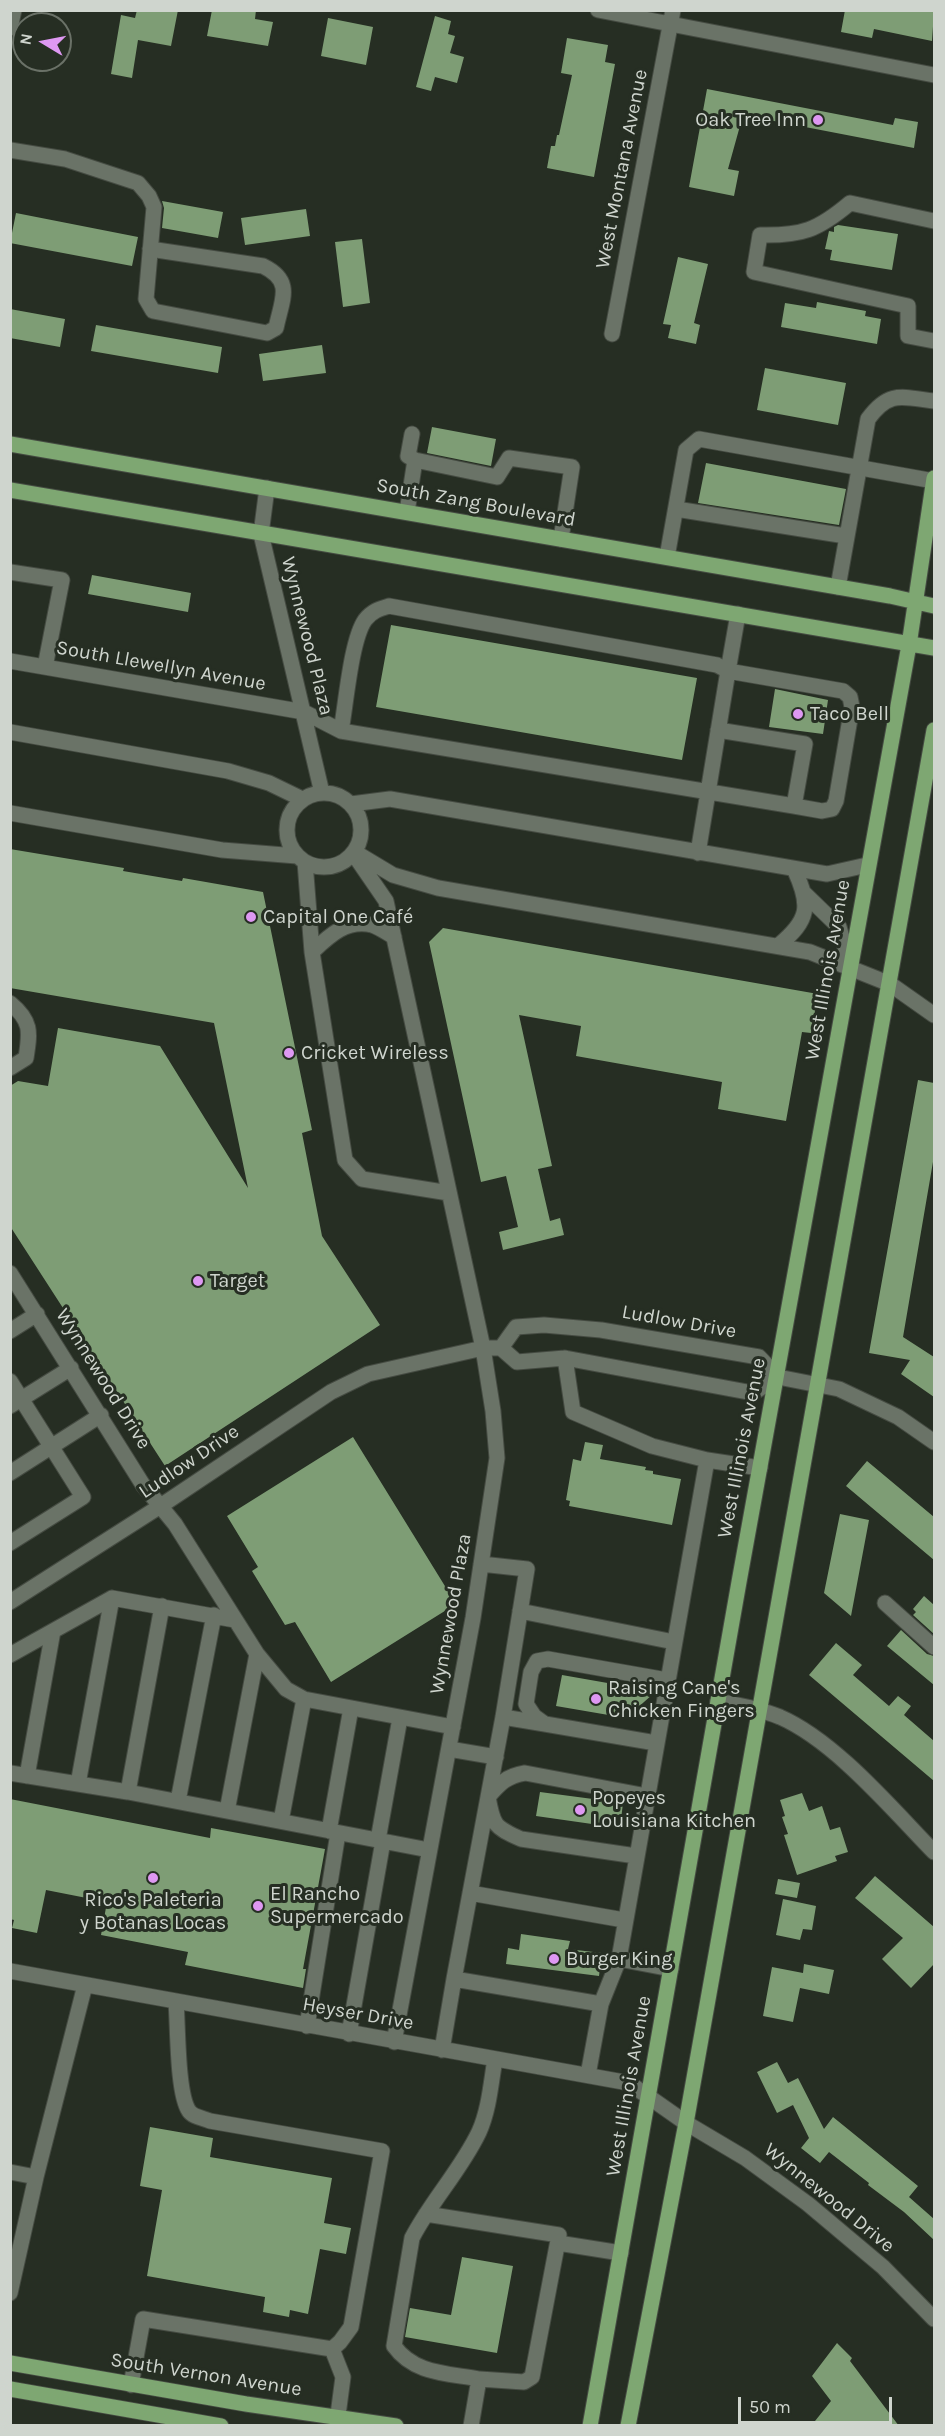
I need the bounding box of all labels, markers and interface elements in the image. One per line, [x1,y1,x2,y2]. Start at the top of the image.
north arrow [12,12,72,72]
text: N [15,32,36,46]
street label: West Montana Avenue [591,67,653,271]
place label: Oak Tree Inn [695,108,806,132]
marker: Oak Tree Inn [811,113,825,127]
street label: South Zang Boulevard [374,474,578,532]
street label: Wynnewood Plaza [276,554,338,718]
street label: South Llewellyn Avenue [54,636,268,696]
place label: Taco Bell [810,702,889,726]
marker: Taco Bell [791,707,805,721]
street label: West Illinois Avenue [800,878,856,1062]
place label: Capital One Café [263,905,413,929]
marker: Capital One Café [244,910,258,924]
place label: Cricket Wireless [301,1041,449,1065]
marker: Cricket Wireless [282,1046,296,1060]
place label: Target [210,1269,265,1293]
marker: Target [191,1274,205,1288]
street label: Ludlow Drive [620,1300,738,1344]
street label: Wynnewood Drive [50,1304,156,1454]
street label: West Illinois Avenue [713,1356,771,1540]
street label: Ludlow Drive [134,1420,244,1504]
street label: Wynnewood Plaza [425,1532,477,1696]
place label: Raising Cane's Chicken Fingers [608,1676,755,1723]
marker: Raising Cane's Chicken Fingers [589,1692,603,1706]
place label: Popeyes Louisiana Kitchen [592,1786,756,1833]
marker: Popeyes Louisiana Kitchen [573,1803,587,1817]
marker: Rico's Paleteria y Botanas Locas [146,1871,160,1885]
place label: El Rancho Supermercado [270,1882,404,1929]
place label: Rico's Paleteria y Botanas Locas [80,1888,226,1935]
marker: El Rancho Supermercado [251,1899,265,1913]
place label: Burger King [566,1947,672,1971]
marker: Burger King [547,1952,561,1966]
street label: Heyser Drive [301,1992,415,2036]
street label: West Illinois Avenue [601,1994,657,2178]
street label: Wynnewood Drive [759,2138,899,2258]
street label: South Vernon Avenue [109,2348,303,2402]
scale bar [741,2385,896,2423]
text: 50 m [749,2396,791,2418]

